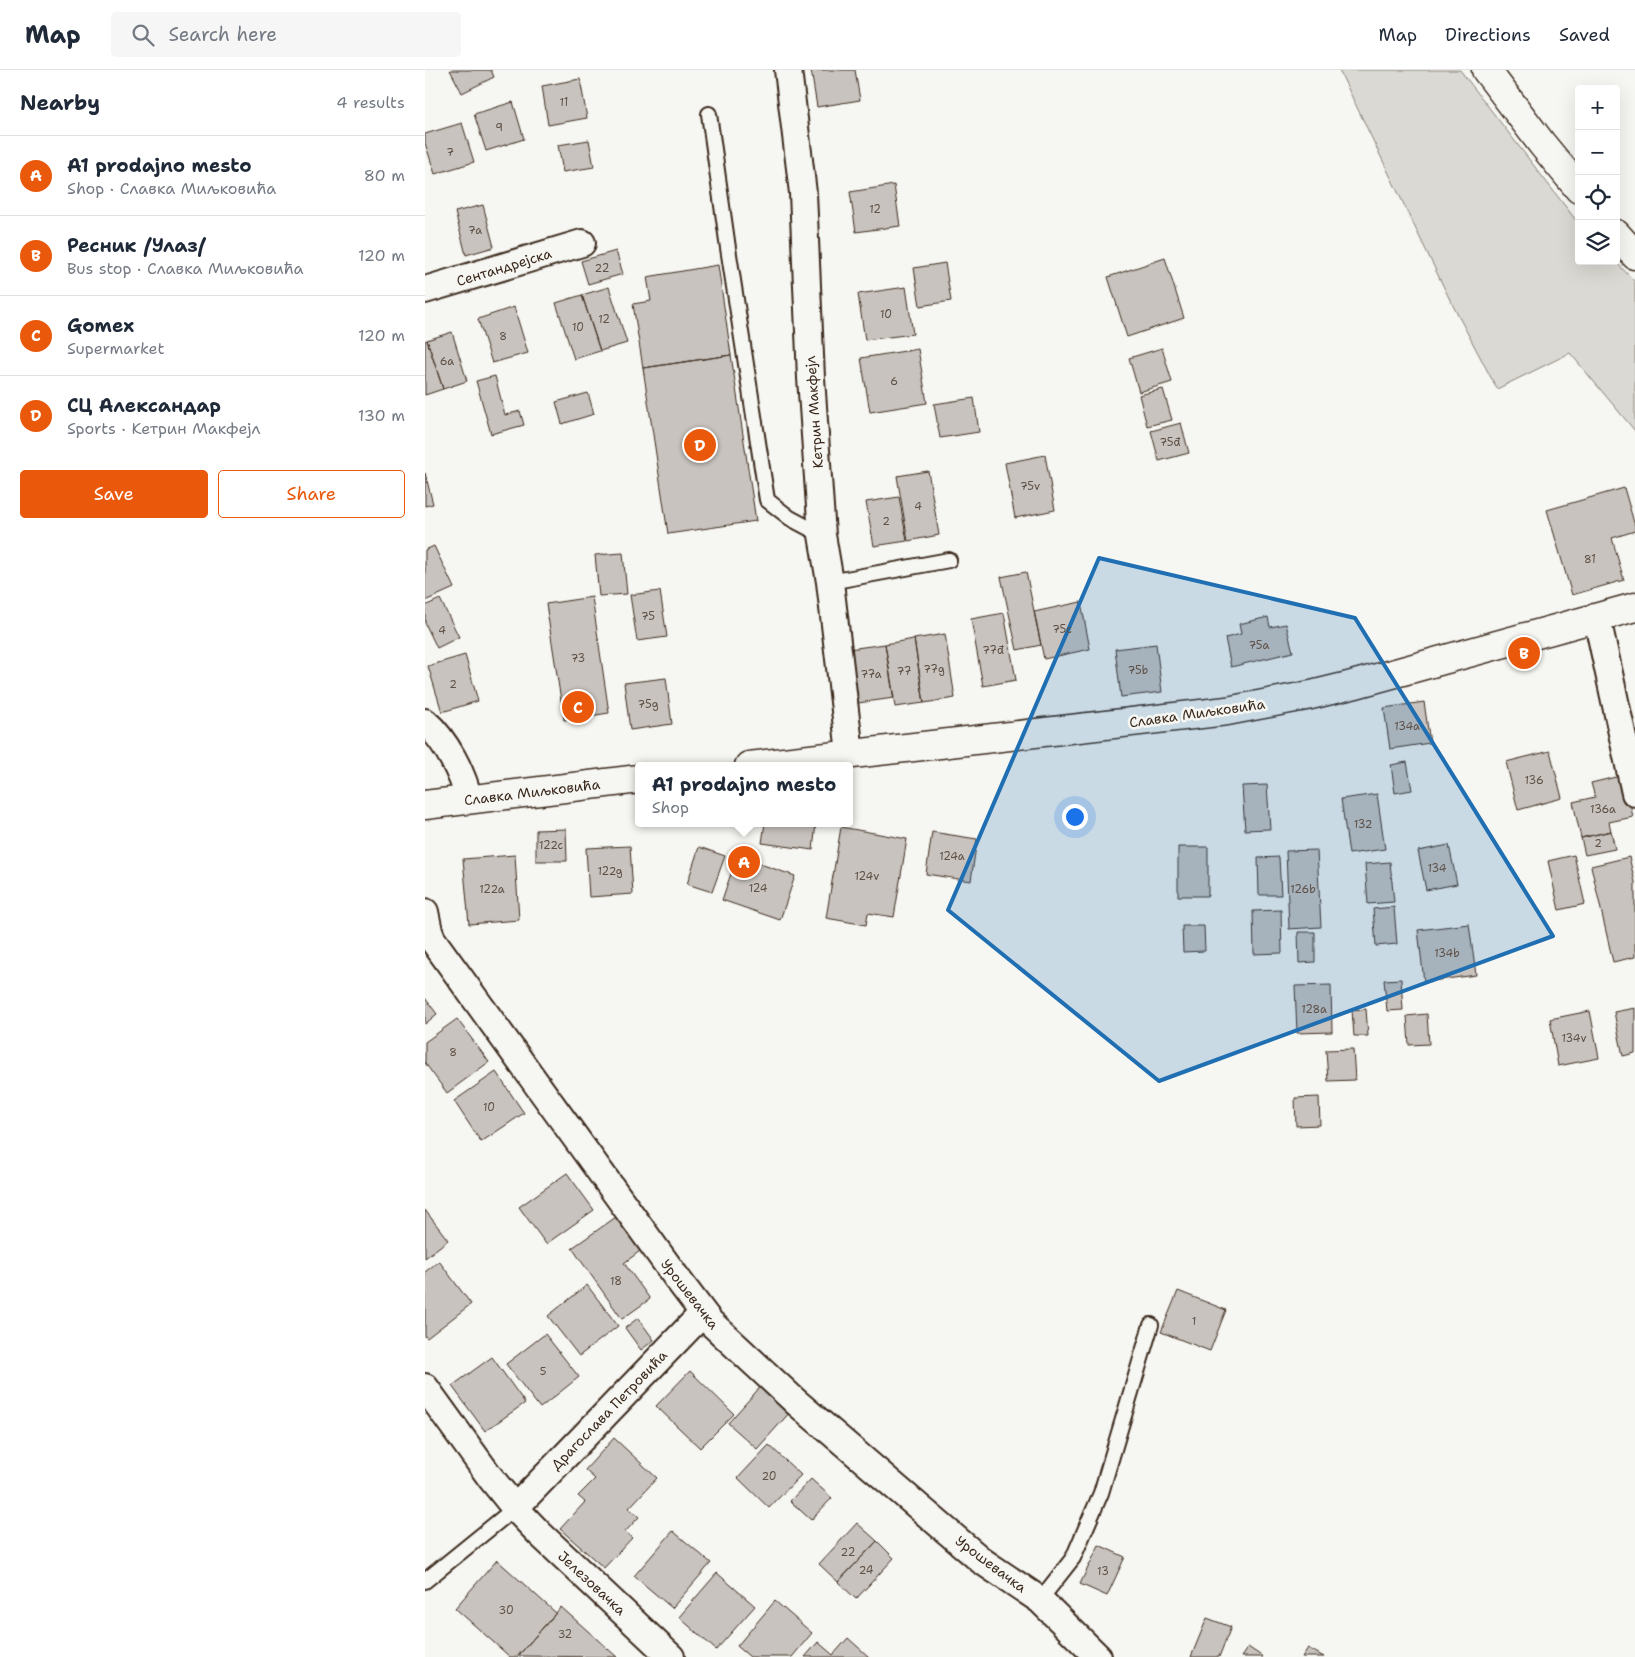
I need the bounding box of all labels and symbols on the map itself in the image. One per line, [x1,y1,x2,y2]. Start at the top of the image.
house number: 11 [560,95,568,110]
house number: 9 [495,120,503,135]
house number: 7 [446,145,454,160]
house number: 12 [869,202,881,217]
house number: 7a [468,223,482,238]
street label: Сентандрејска [454,244,554,290]
house number: 22 [595,261,609,276]
house number: 10 [880,307,892,322]
house number: 12 [598,312,610,327]
house number: 10 [572,320,584,335]
house number: 8 [499,329,507,344]
house number: 6a [440,354,454,369]
street label: Кетрин Макфејл [801,355,827,469]
house number: 6 [890,374,898,389]
pin: D [684,426,716,464]
house number: 75đ [1160,435,1181,450]
house number: 75v [1020,479,1040,494]
house number: 4 [914,499,922,514]
house number: 2 [882,514,890,529]
house number: 81 [1584,552,1596,567]
house number: 75 [641,609,655,624]
house number: 75c [1052,622,1072,637]
house number: 4 [438,623,446,638]
pin: B [1508,634,1540,672]
house number: 75a [1249,638,1270,653]
house number: 77đ [982,643,1004,658]
house number: 73 [571,651,585,666]
house number: 77g [923,662,945,677]
house number: 75b [1128,663,1148,678]
house number: 77 [897,664,912,679]
house number: 77a [860,667,882,682]
house number: 2 [449,677,457,692]
pin: C [562,688,594,726]
street label: Славка Миљковића [1128,695,1266,731]
house number: 75g [638,697,659,712]
house number: 134a [1394,719,1420,734]
house number: 136 [1524,773,1544,788]
street label: Славка Миљковића [463,775,601,809]
house number: 136a [1590,802,1616,817]
your location [1062,804,1088,830]
house number: 132 [1354,817,1372,832]
house number: 2 [1594,836,1602,851]
house number: 122c [539,838,563,853]
pin: A [728,843,760,881]
house number: 124a [939,849,965,864]
house number: 134 [1427,861,1447,876]
house number: 122g [597,864,623,879]
house number: 124v [855,869,879,884]
house number: 124 [749,881,768,896]
house number: 122a [479,882,505,897]
house number: 126b [1290,882,1316,897]
house number: 134b [1434,946,1460,961]
house number: 128a [1301,1002,1327,1017]
house number: 134v [1561,1031,1587,1046]
house number: 8 [449,1045,457,1060]
house number: 10 [483,1100,495,1115]
street label: Урошевачка [657,1255,723,1333]
house number: 18 [610,1274,622,1289]
house number: 1 [1192,1314,1196,1329]
street label: Драгослава Петровића [547,1346,671,1474]
house number: 5 [540,1364,547,1379]
house number: 20 [761,1469,777,1484]
street label: Урошевачка [952,1531,1030,1597]
house number: 22 [841,1545,855,1560]
street label: Јелезовачка [554,1547,630,1619]
house number: 24 [859,1563,874,1578]
house number: 13 [1097,1564,1109,1579]
house number: 30 [498,1603,514,1618]
house number: 32 [558,1627,572,1642]

